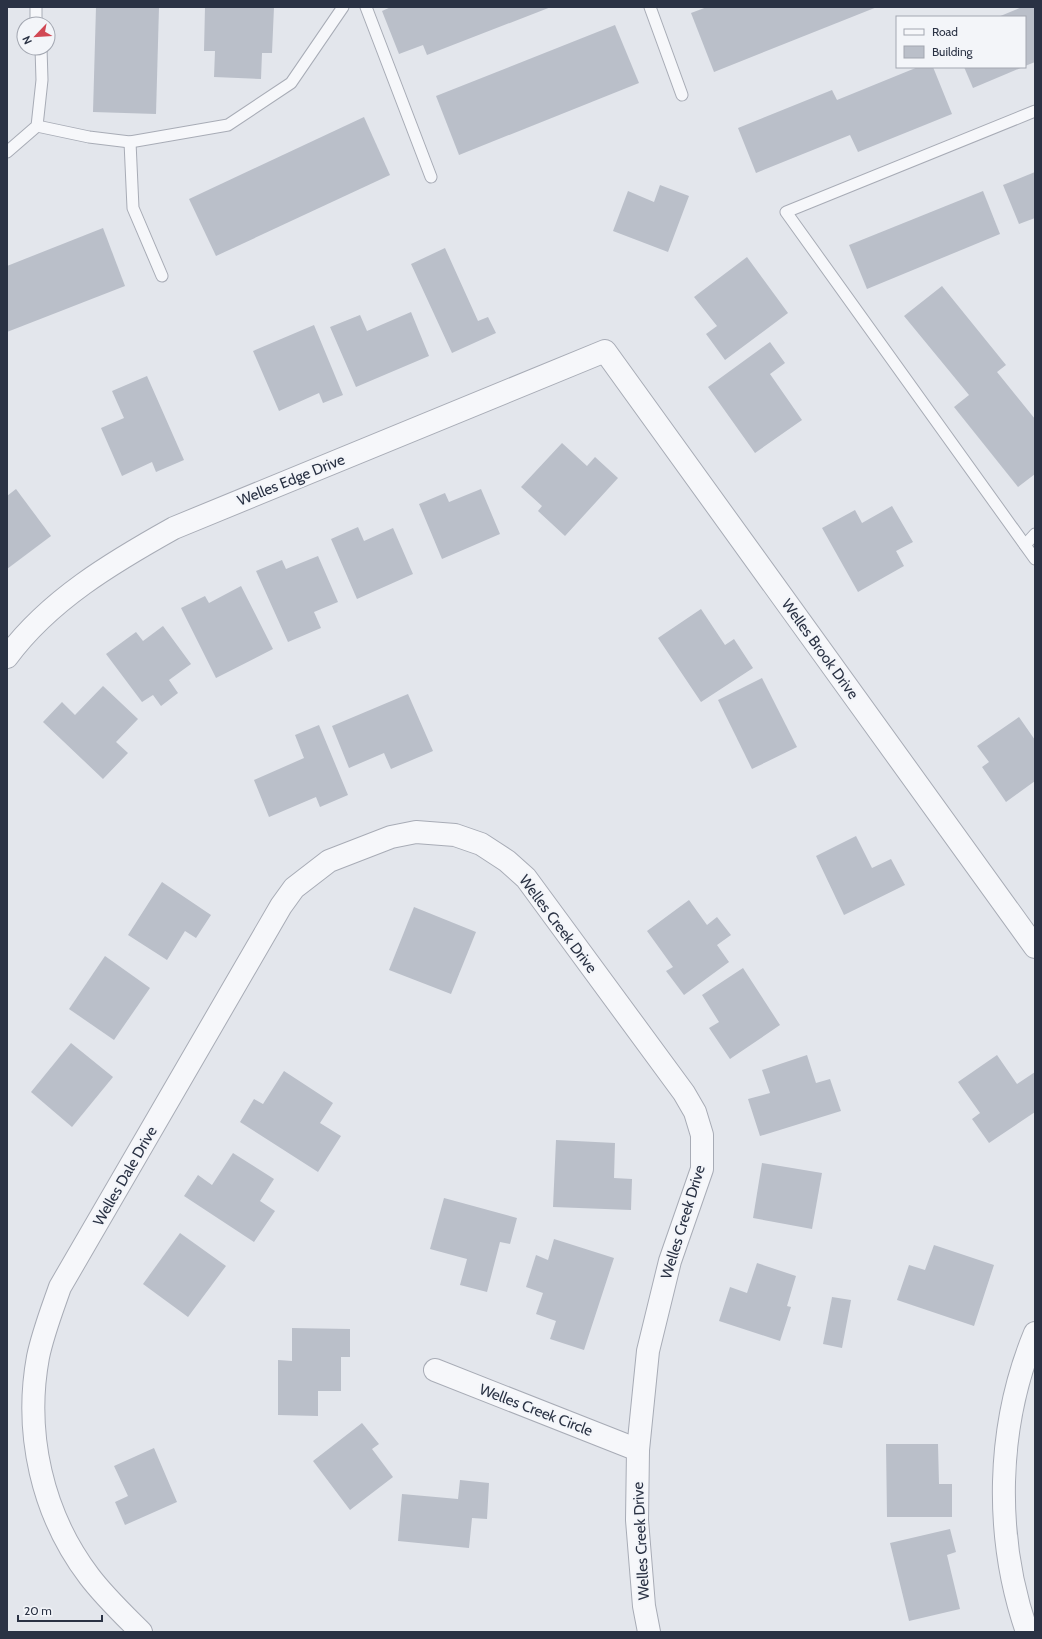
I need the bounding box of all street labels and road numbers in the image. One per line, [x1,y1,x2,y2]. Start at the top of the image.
street label: Welles Edge Drive [235,450,348,510]
street label: Welles Brook Drive [778,595,862,703]
street label: Welles Creek Drive [515,871,601,977]
street label: Welles Dale Drive [89,1123,161,1229]
street label: Welles Creek Drive [657,1162,709,1281]
street label: Welles Creek Circle [477,1380,596,1440]
street label: Welles Creek Drive [629,1481,653,1601]

